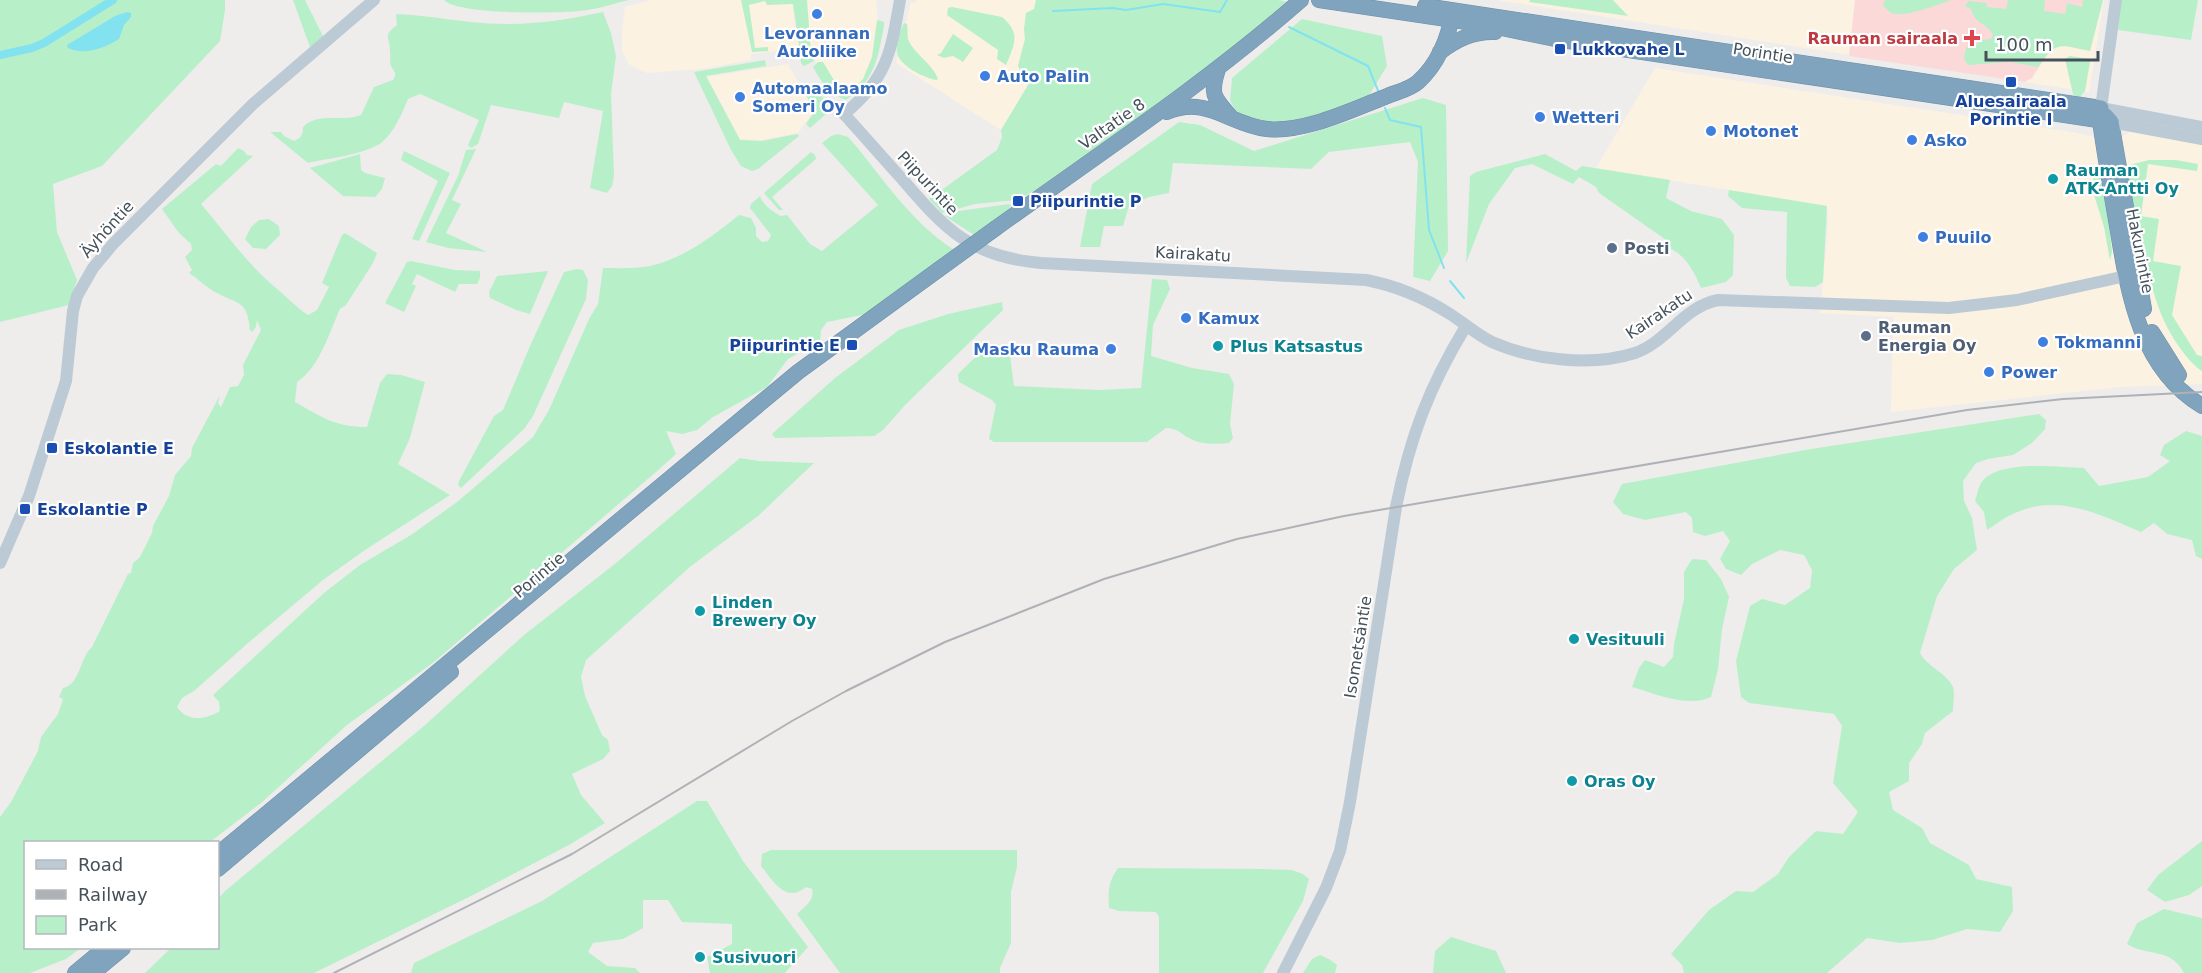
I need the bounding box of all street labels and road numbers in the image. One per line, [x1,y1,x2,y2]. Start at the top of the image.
street label: Porintie [1732,39,1794,67]
street label: Valtatie 8 [1075,94,1149,154]
street label: Piipurintie [894,147,962,219]
street label: Äyhöntie [77,197,137,261]
street label: Hakunintie [2122,207,2158,295]
street label: Kairakatu [1155,243,1231,265]
street label: Kairakatu [1622,285,1696,343]
street label: Porintie [510,548,568,602]
street label: Isometsäntie [1341,594,1375,700]

